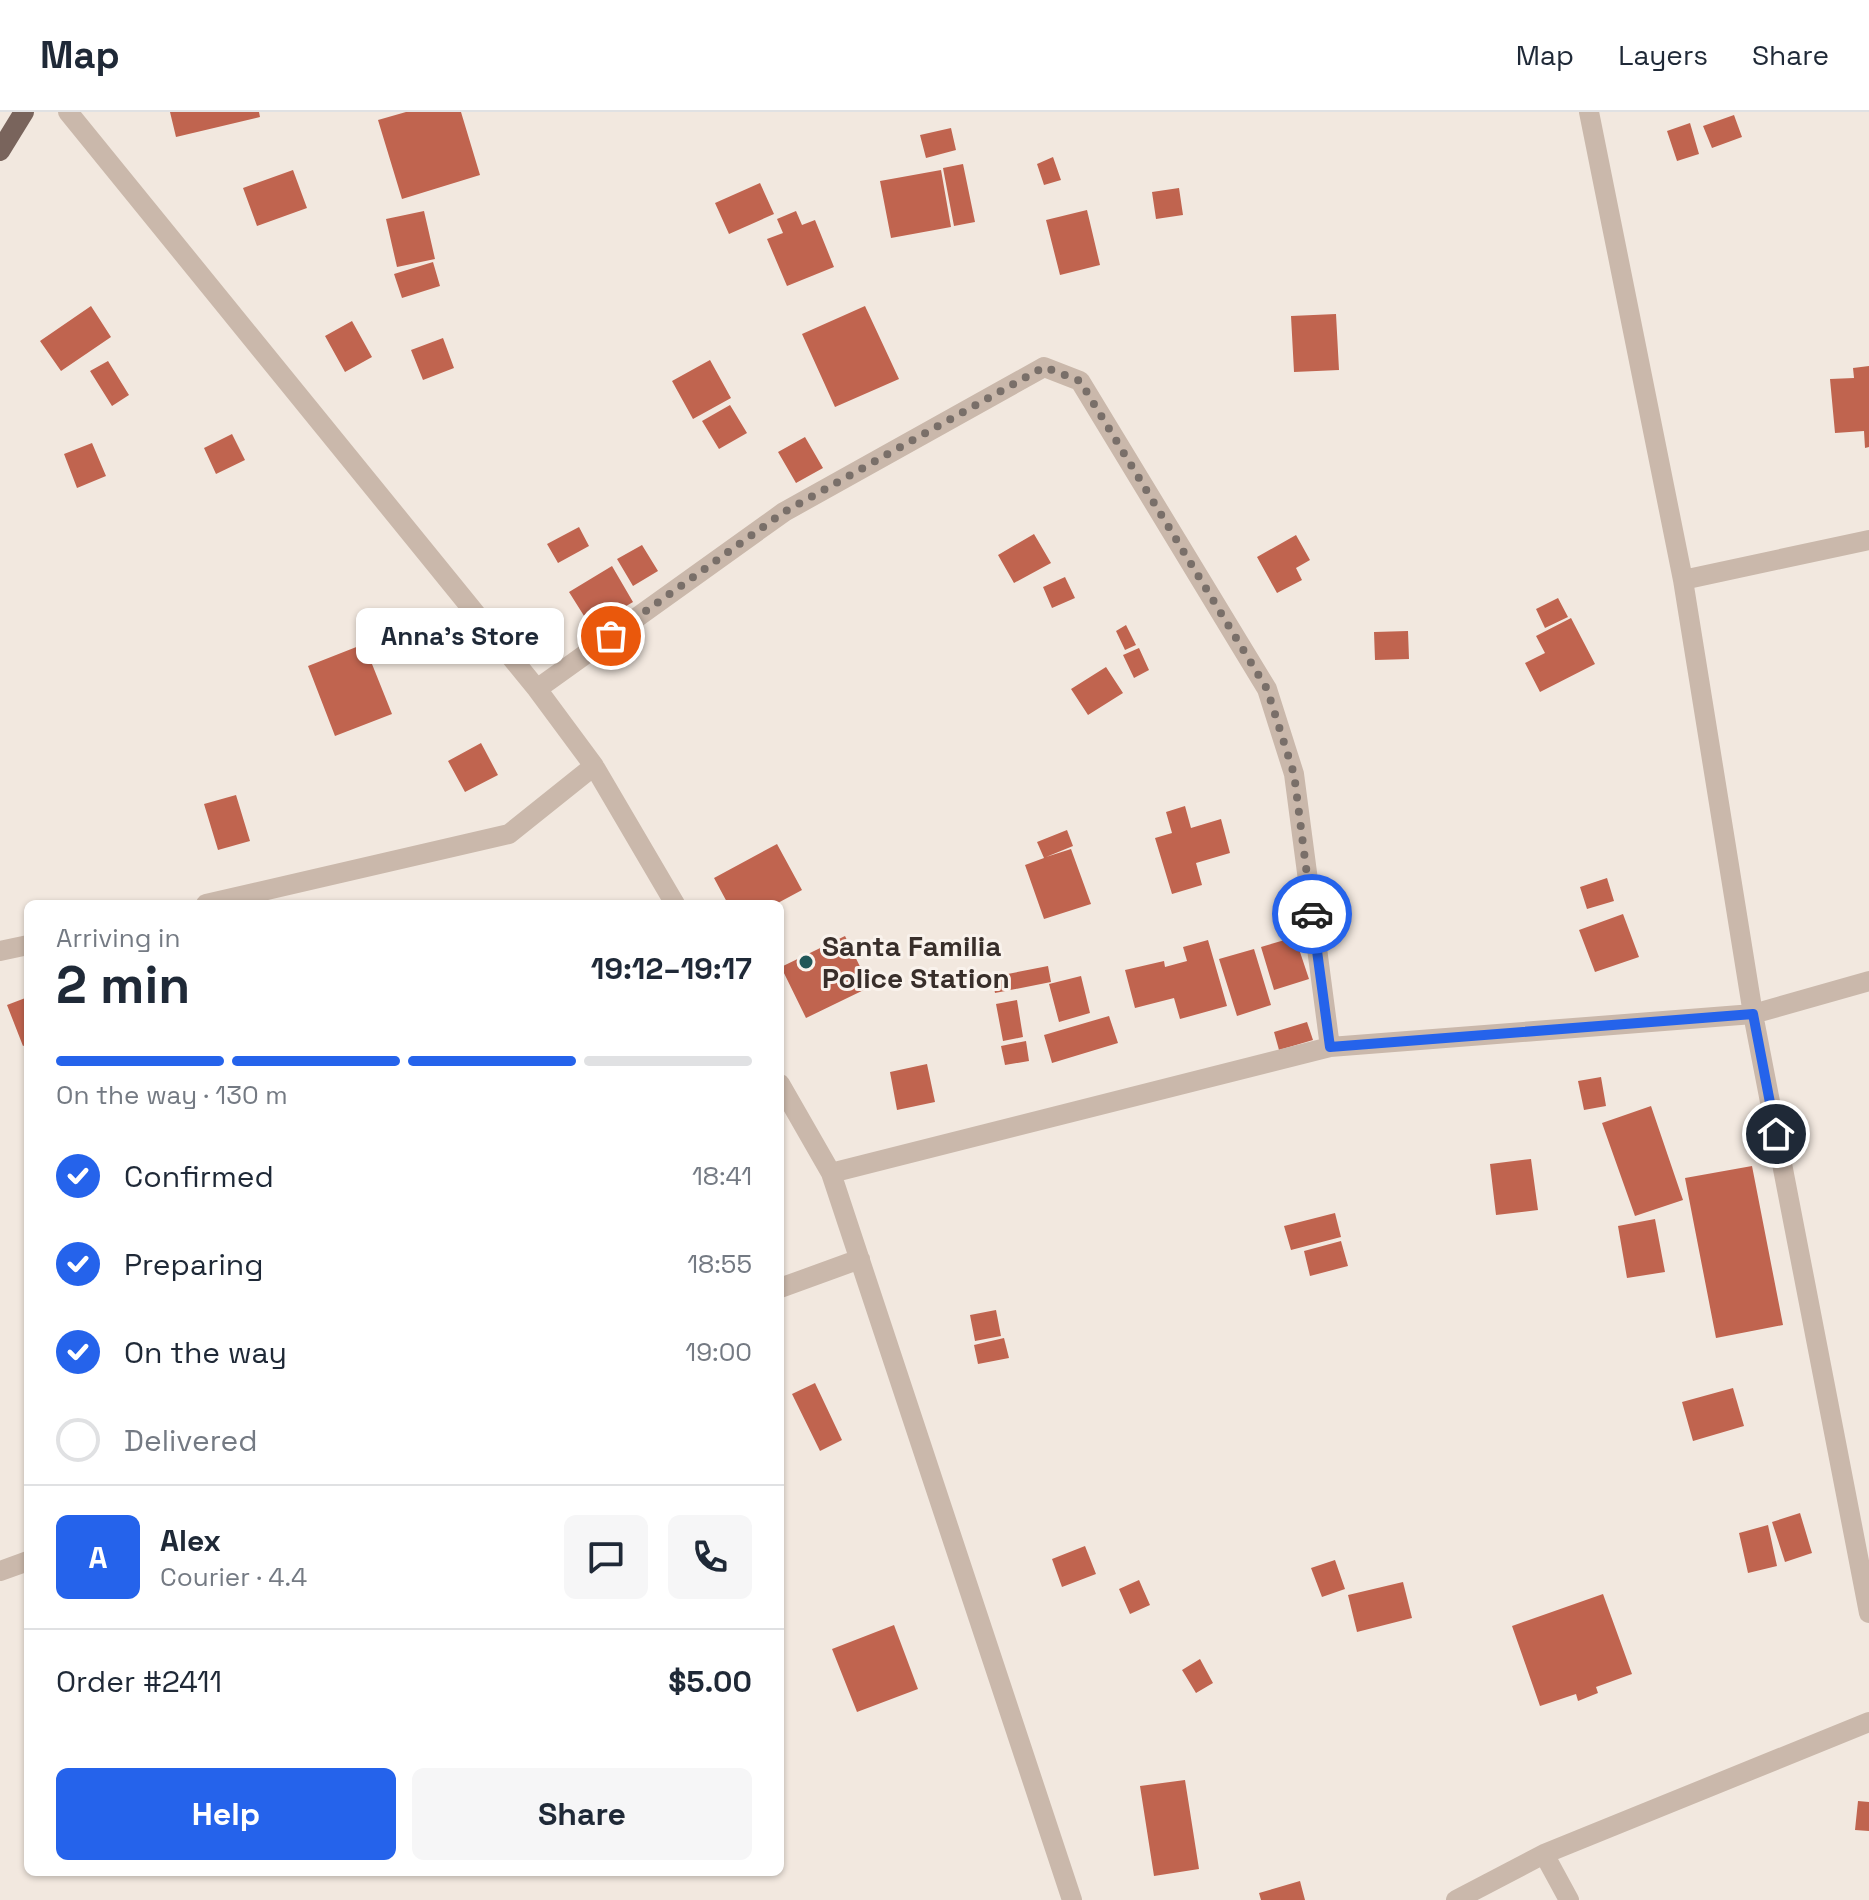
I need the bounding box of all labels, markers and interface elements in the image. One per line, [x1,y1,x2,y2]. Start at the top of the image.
text: Map [40,31,120,79]
text: Map [1516,37,1574,73]
text: Layers [1618,37,1708,73]
text: Share [1752,37,1829,73]
pin [577,602,645,670]
callout: Anna's Store [355,608,563,664]
icon: bag [589,614,633,658]
text: Anna's Store [381,619,539,653]
courier [1272,874,1352,954]
icon: car [1290,892,1334,936]
text: Arriving in [56,921,180,955]
place label: Santa Familia Police Station [822,928,1010,996]
text: 19:12–19:17 [591,949,752,988]
text: 2 min [56,952,190,1018]
marker: Santa Familia Police Station [797,953,815,971]
text: On the way · 130 m [56,1078,288,1112]
pin [1742,1100,1810,1168]
icon: home [1754,1112,1798,1156]
icon: check [56,1154,100,1198]
text: Confirmed [124,1157,274,1196]
text: 18:41 [692,1159,752,1193]
icon: check [56,1242,100,1286]
text: Preparing [124,1245,263,1284]
text: 18:55 [687,1247,752,1281]
icon: check [56,1330,100,1374]
text: On the way [124,1333,287,1372]
text: 19:00 [685,1335,752,1369]
text: Delivered [124,1421,258,1460]
button: chat [564,1515,648,1599]
button: phone [668,1515,752,1599]
text: Alex [160,1521,221,1560]
text: A [88,1538,108,1577]
text: Courier · 4.4 [160,1560,307,1594]
text: Order #2411 [56,1662,222,1701]
text: $5.00 [668,1662,752,1701]
button: Help [56,1768,396,1860]
button: Share [412,1768,752,1860]

